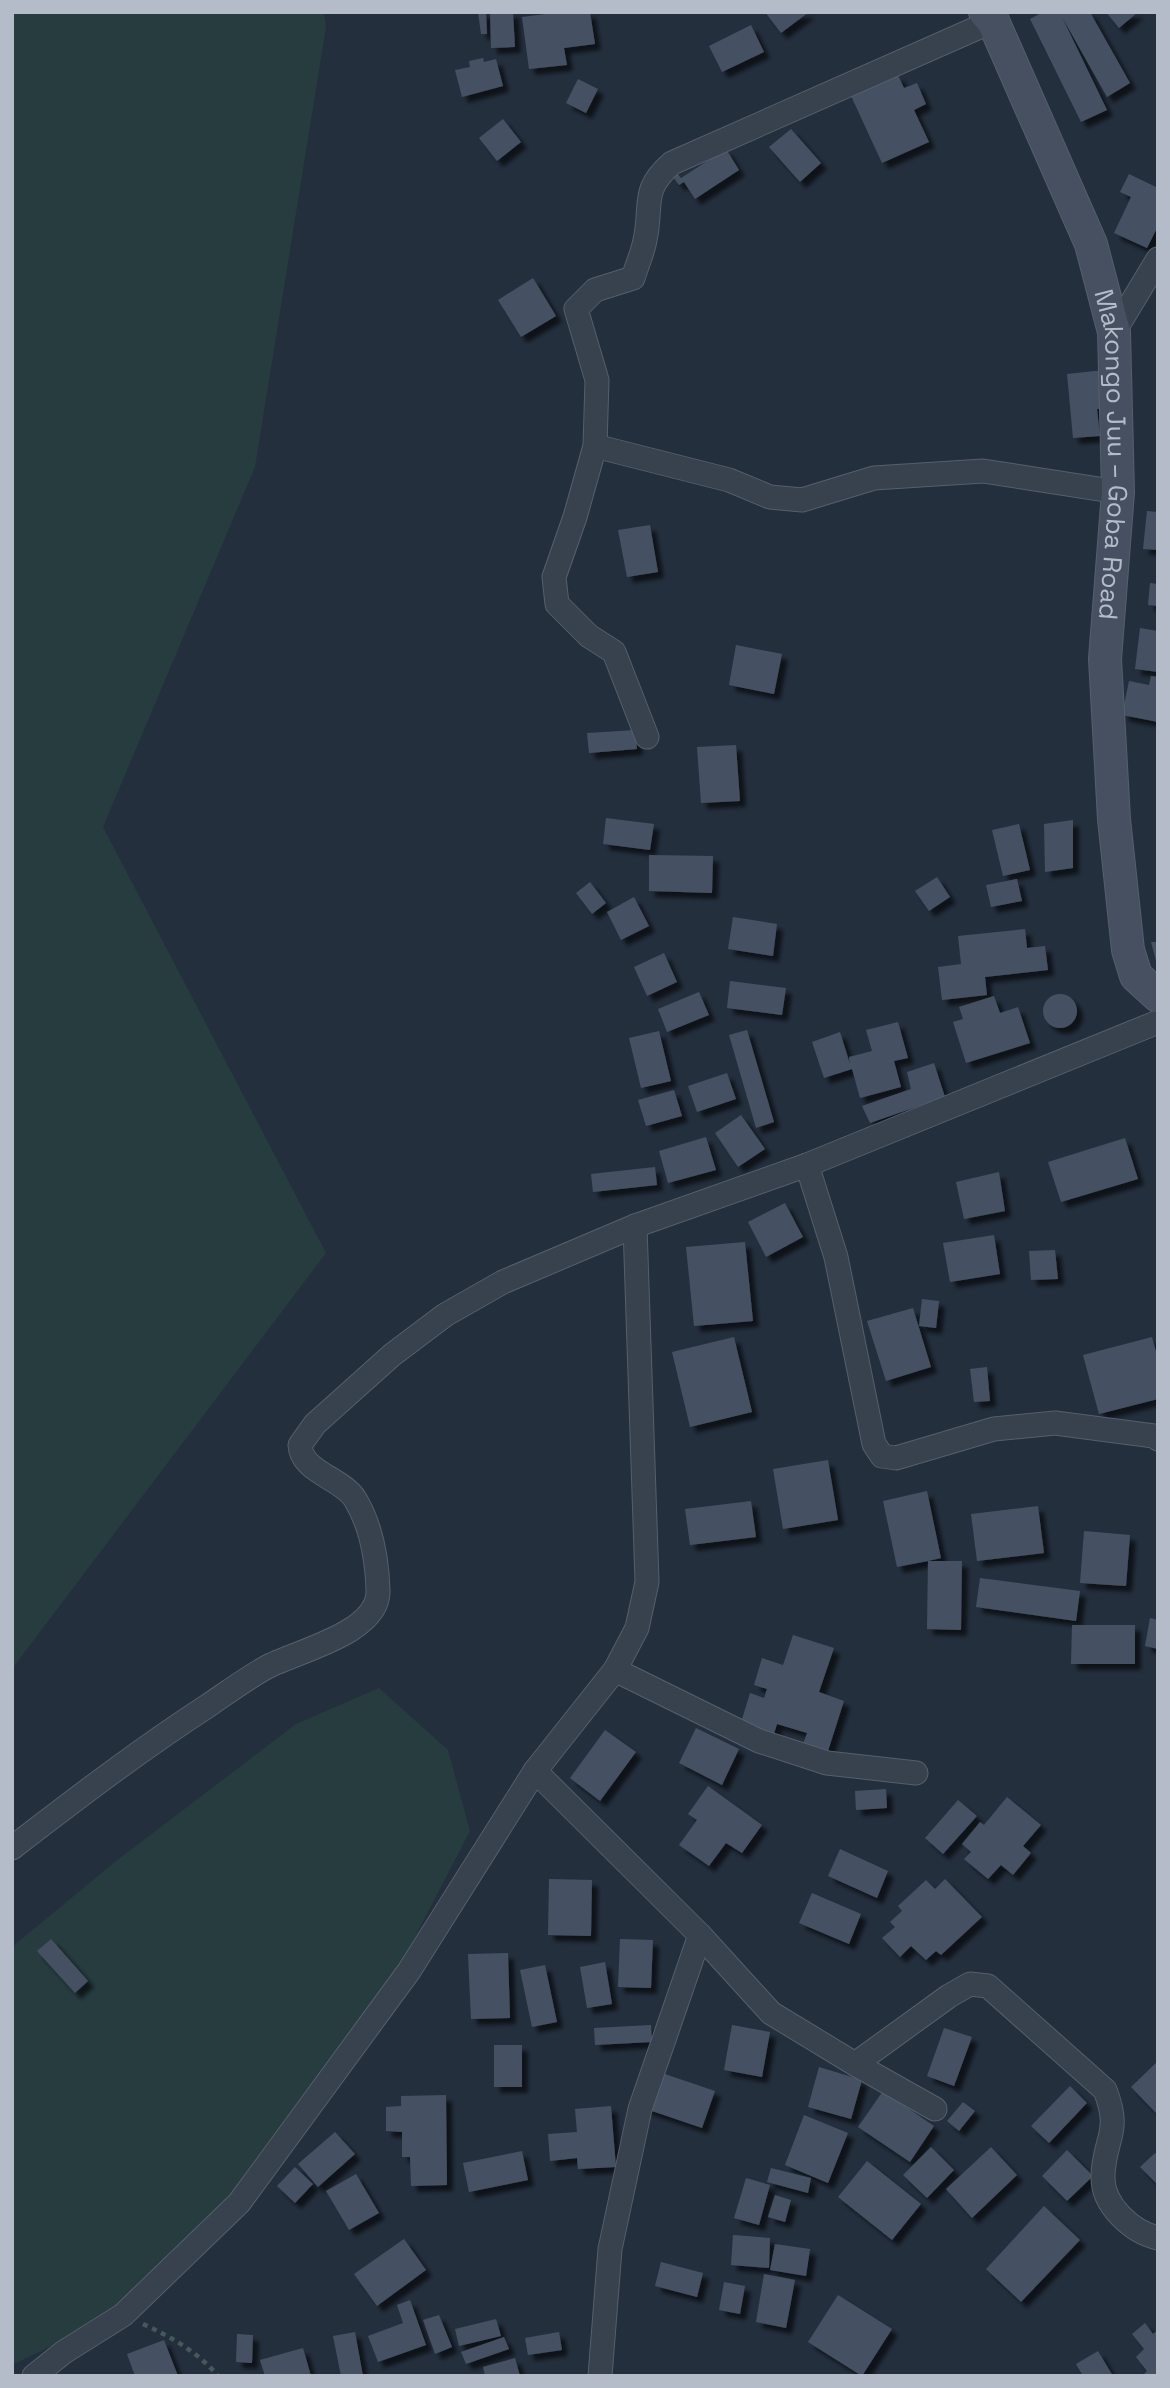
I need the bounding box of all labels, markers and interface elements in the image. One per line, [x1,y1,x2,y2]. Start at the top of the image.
street label: Makongo Juu – Goba Road [1087,286,1135,621]

